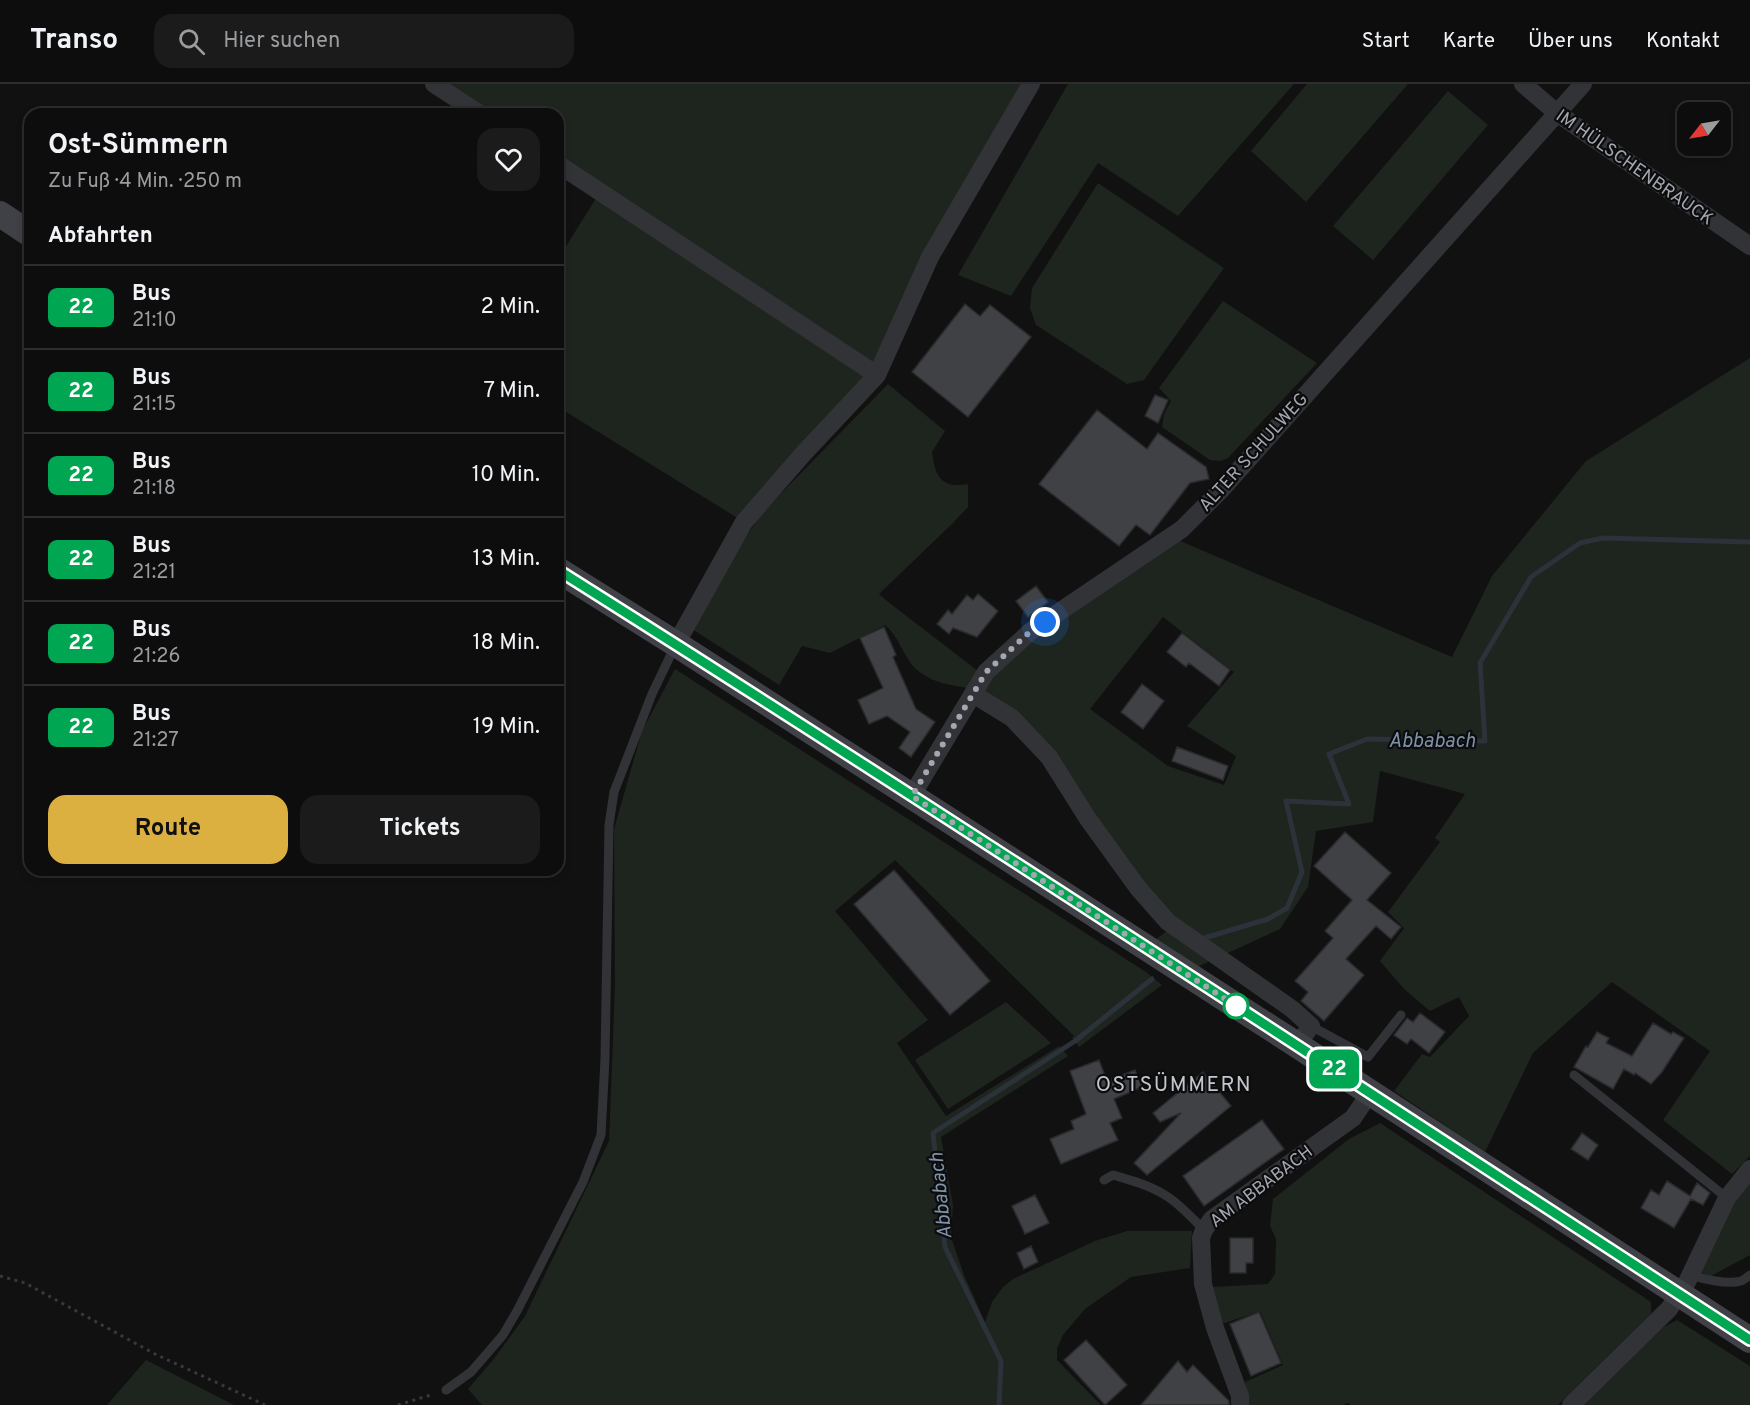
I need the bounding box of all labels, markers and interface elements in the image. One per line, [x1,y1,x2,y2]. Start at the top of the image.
search box [154,14,574,68]
text: Transo [30,23,118,59]
icon: search [175,25,208,58]
text: Hier suchen [223,28,340,55]
text: Start [1362,28,1410,55]
text: Karte [1443,28,1495,55]
text: Über uns [1528,28,1613,55]
text: Kontakt [1646,28,1720,55]
north arrow [1677,102,1731,156]
map controls [1677,102,1731,156]
street label: IM HÜLSCHENBRAUCK [1551,103,1719,231]
text: Ost-Sümmern [48,128,229,164]
button: heart [477,128,540,191]
text: Zu Fuß · 4 Min. · 250 m [48,169,242,195]
text: Abfahrten [48,223,153,250]
text: Bus [132,281,171,308]
text: 22 [68,294,94,321]
text: 2 Min. [481,294,540,321]
text: 21:10 [132,308,177,334]
text: Bus [132,365,171,392]
text: 22 [68,378,94,405]
text: 7 Min. [483,378,540,405]
street label: ALTER SCHULWEG [1195,389,1314,517]
text: 21:15 [132,392,176,418]
text: Bus [132,449,171,476]
text: 22 [68,462,94,489]
text: 10 Min. [472,462,540,489]
text: 21:18 [132,476,176,502]
text: Bus [132,533,171,560]
text: 22 [68,546,94,573]
text: 13 Min. [473,546,540,573]
text: 21:21 [132,560,176,586]
your location [1030,607,1060,637]
text: Bus [132,617,171,644]
text: 22 [68,630,94,657]
text: 18 Min. [472,630,540,657]
text: 21:26 [132,644,180,670]
text: Bus [132,701,171,728]
text: 22 [68,714,94,741]
text: 19 Min. [473,714,540,741]
text: 21:27 [132,728,179,754]
water label: Abbabach [1389,729,1476,755]
button: Route [48,795,288,864]
button: Tickets [300,795,540,864]
unlabelled marker [1223,993,1249,1019]
line badge: 22 [1307,1050,1361,1088]
text: 22 [1321,1056,1347,1083]
district label: OSTSÜMMERN [1096,1072,1252,1099]
street label: AM ABBABACH [1206,1141,1318,1233]
water label: Abbabach [925,1151,959,1240]

